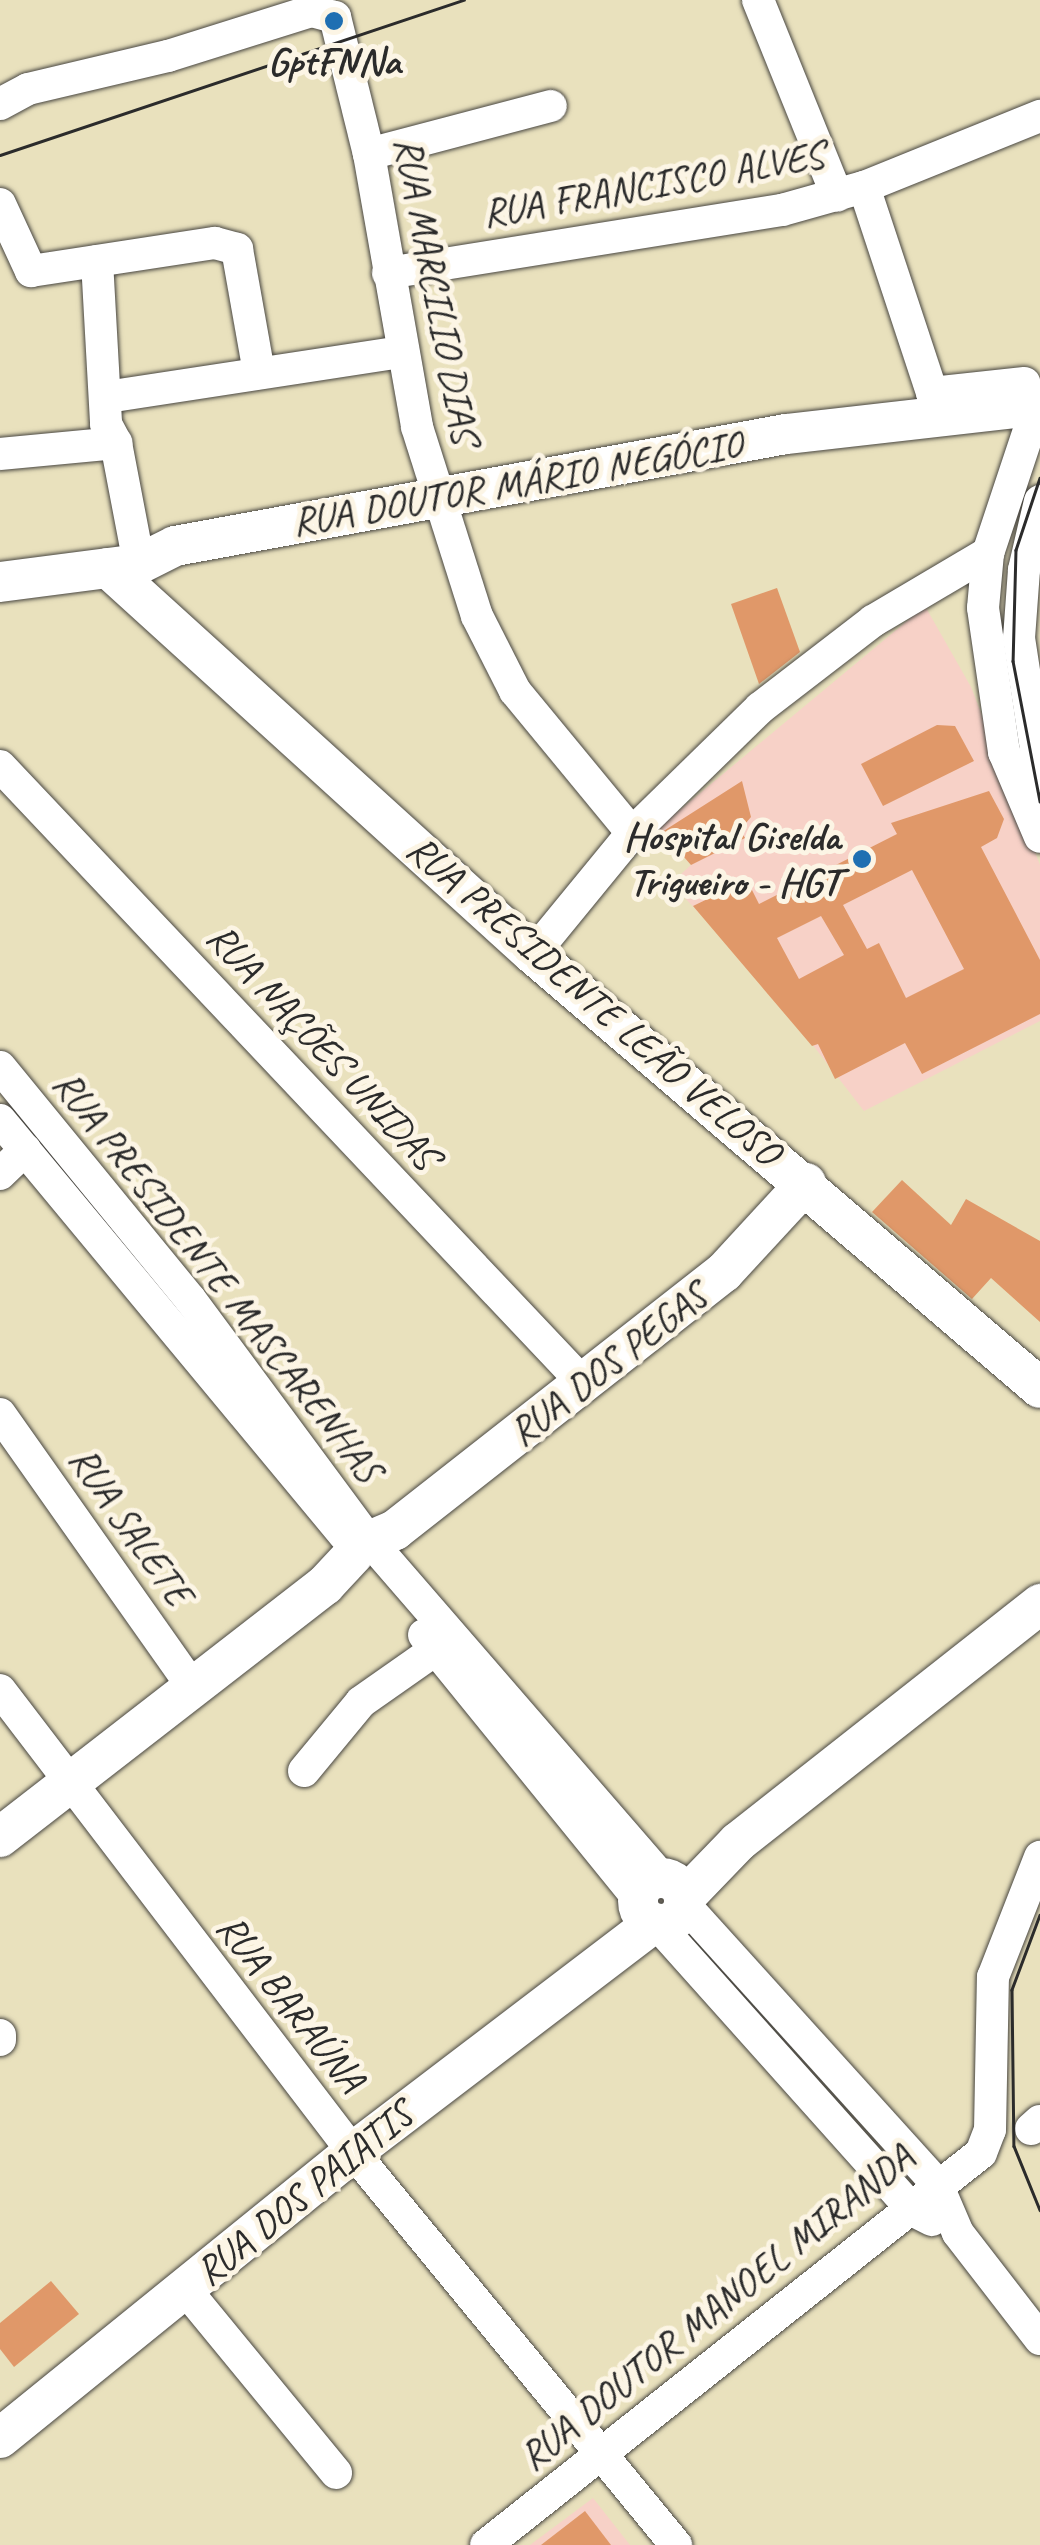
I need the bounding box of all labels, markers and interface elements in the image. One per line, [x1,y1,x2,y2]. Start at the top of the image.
marker: GptFNNa [323,10,345,32]
place label: GptFNNa [268,37,400,85]
street label: RUA FRANCISCO ALVES [479,130,827,238]
street label: RUA MARCILIO DIAS [383,131,491,449]
street label: RUA DOUTOR MÁRIO NEGÓCIO [289,420,745,546]
place label: Hospital Giselda Trigueiro - HGT [623,812,840,906]
street label: RUA PRESIDENTE LEÃO VELOSO [397,825,791,1175]
marker: Hospital Giselda Trigueiro - HGT [849,846,875,872]
street label: RUA NAÇÕES UNIDAS [196,912,450,1180]
street label: RUA PRESIDENTE MASCARENHAS [42,1060,394,1492]
street label: RUA DOS PEGAS [499,1272,717,1456]
street label: RUA SALETE [58,1437,204,1615]
street label: RUA BARAÚNA [206,1904,376,2102]
street label: RUA DOS PAIATIS [185,2090,423,2296]
street label: RUA DOUTOR MANOEL MIRANDA [511,2135,921,2479]

